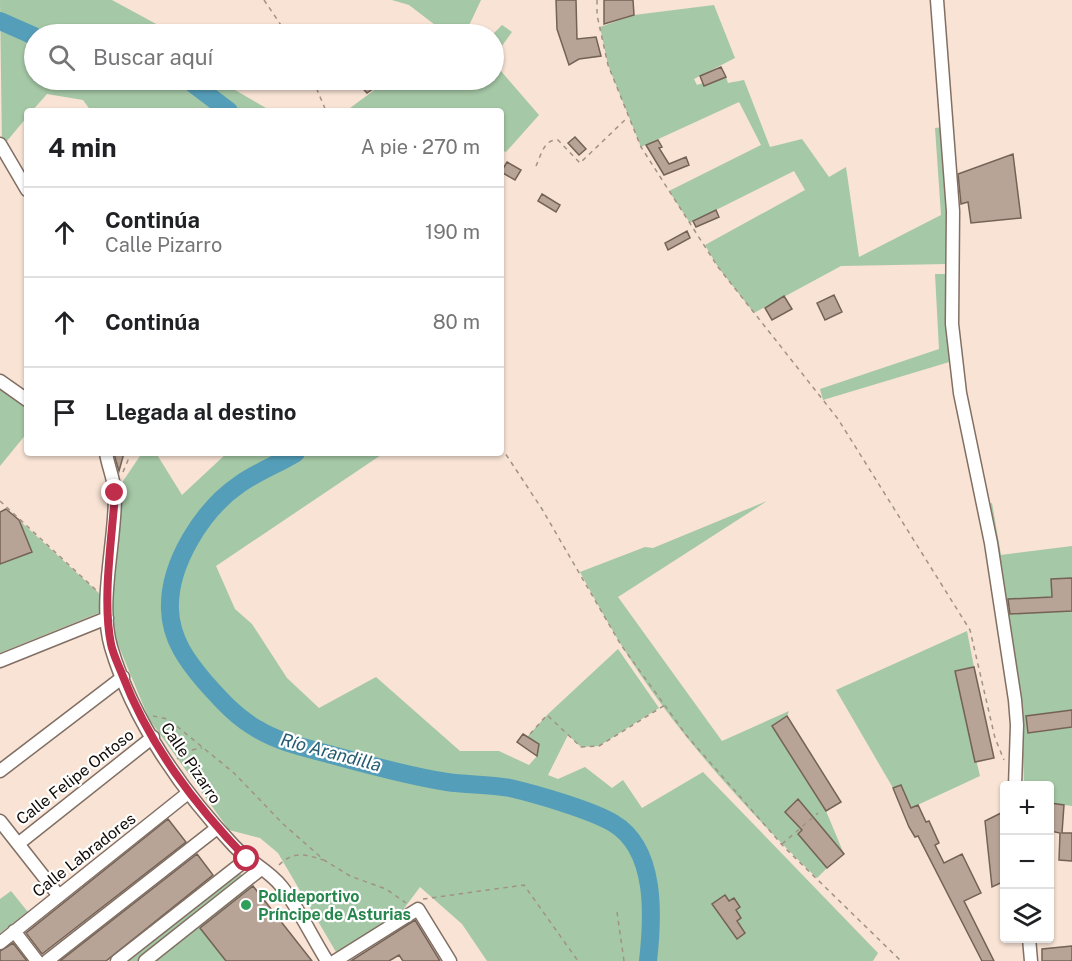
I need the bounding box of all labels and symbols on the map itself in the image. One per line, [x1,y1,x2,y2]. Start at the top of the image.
route end [101,479,127,505]
street label: Calle Pizarro [157,719,225,807]
street label: Calle Felipe Ontoso [12,725,138,829]
water label: Río Arandilla [278,728,384,776]
street label: Calle Labradores [29,809,139,901]
route start [233,845,259,871]
place label: Polideportivo Príncipe de Asturias [258,887,411,924]
marker: Polideportivo Príncipe de Asturias [239,898,253,912]

